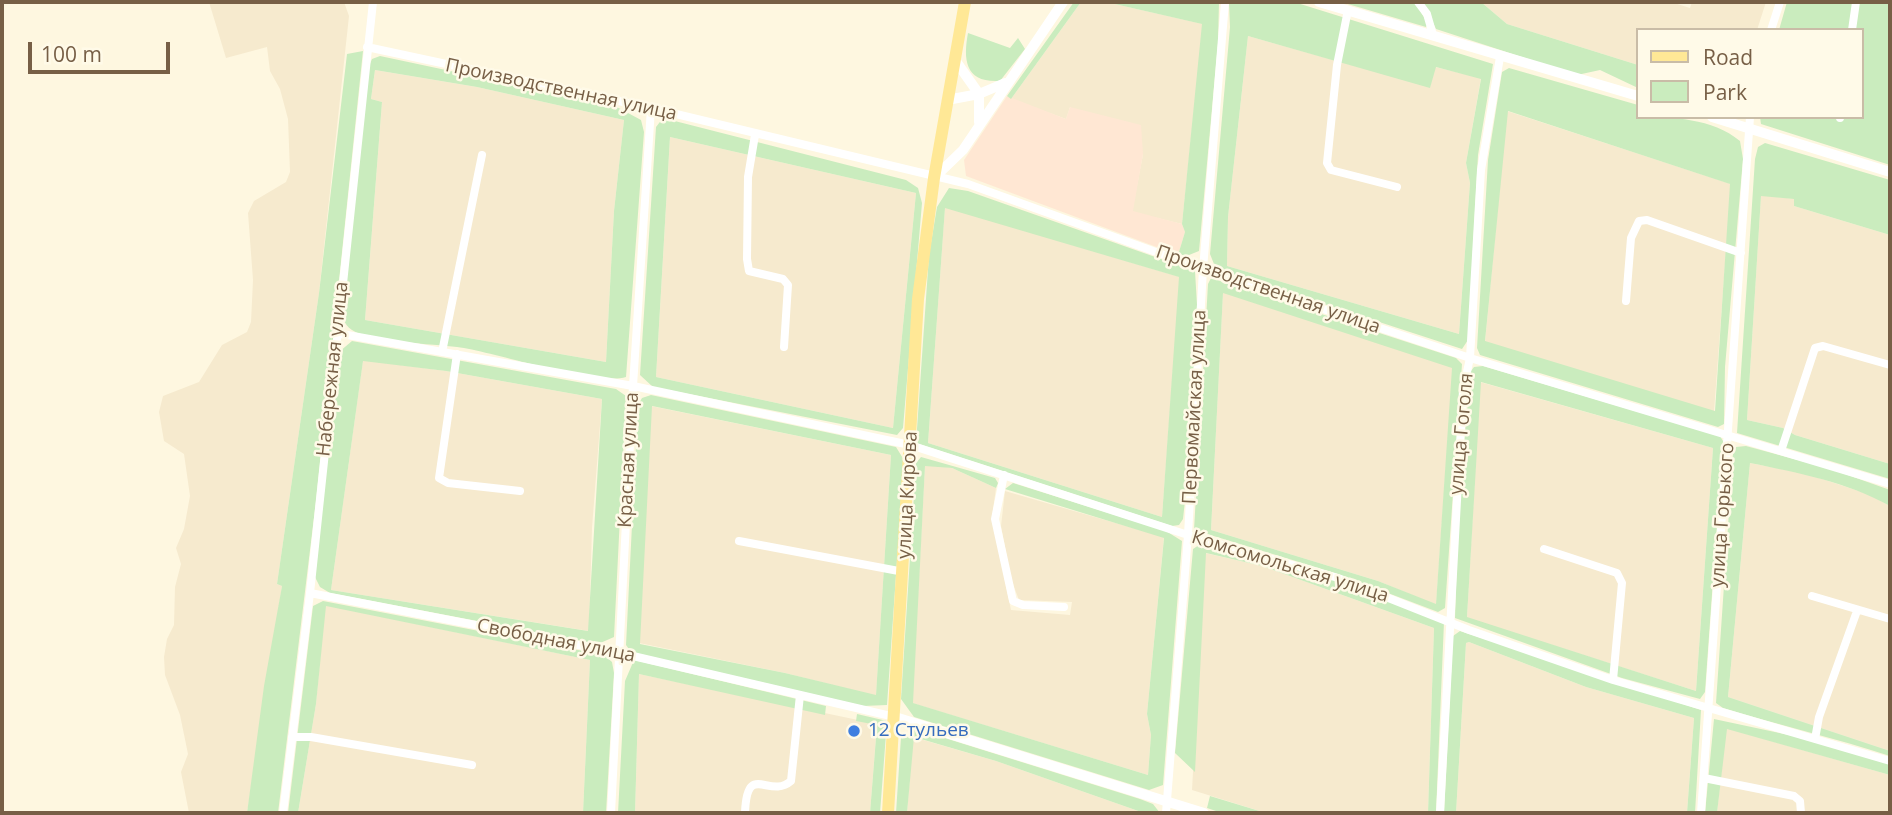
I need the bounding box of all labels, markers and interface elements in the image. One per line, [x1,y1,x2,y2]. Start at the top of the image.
scale bar [32,28,173,72]
legend [1636,28,1864,119]
text: 100 m [41,40,102,68]
text: Road [1703,43,1753,71]
street label: Производственная улица [443,54,679,126]
text: Park [1703,78,1747,106]
street label: Производственная улица [1153,241,1383,339]
street label: Набережная улица [312,280,354,458]
street label: Первомайская улица [1179,309,1211,505]
street label: улица Гоголя [1445,372,1479,496]
street label: Красная улица [614,392,644,528]
street label: улица Кирова [893,430,923,560]
street label: улица Горького [1707,442,1739,588]
street label: Комсомольская улица [1189,526,1391,608]
street label: Свободная улица [475,614,637,668]
place label: 12 Стульев [868,720,969,742]
marker: 12 Стульев [846,723,862,739]

